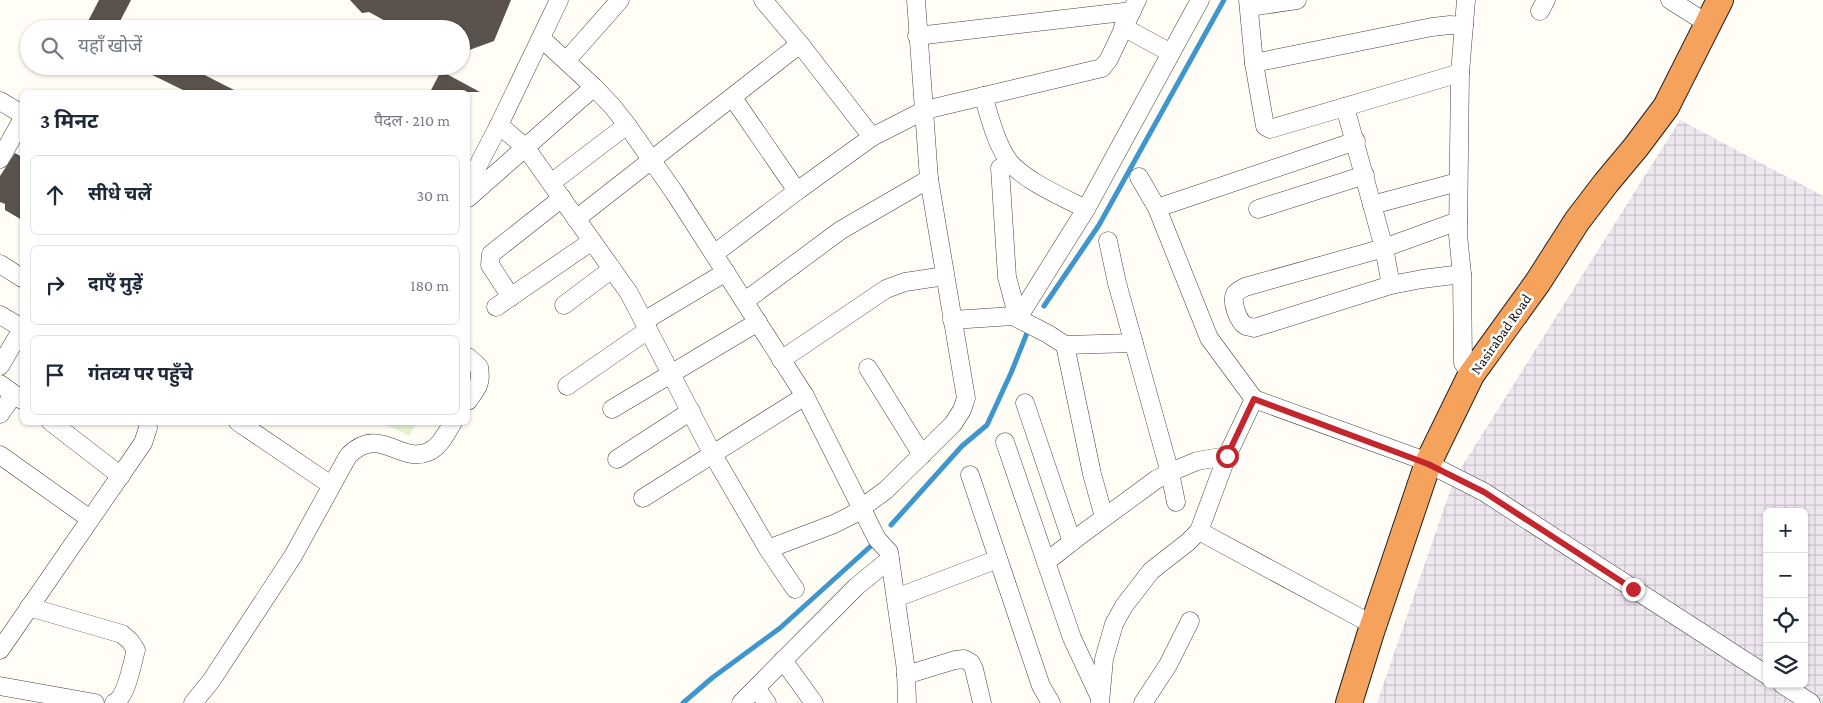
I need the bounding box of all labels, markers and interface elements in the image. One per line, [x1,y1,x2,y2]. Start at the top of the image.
search box [20,20,470,75]
icon: search [38,34,66,62]
text: यहाँ खोजें [78,35,142,56]
text: 3 मिनट [40,109,98,133]
text: पैदल · 210 m [374,112,450,129]
icon: ahead [41,181,69,209]
text: सीधे चलें [88,183,152,204]
text: 30 m [417,187,449,204]
icon: right [41,271,69,299]
text: दाएँ मुड़ें [88,273,143,294]
text: 180 m [410,277,449,294]
street label: Nasirabad Road [1467,291,1535,377]
icon: arrive [41,361,69,389]
text: गंतव्य पर पहुँचे [88,363,193,384]
route start [1216,445,1239,468]
map controls [1763,508,1808,688]
button: + [1763,508,1808,553]
button: − [1763,553,1808,598]
route end [1622,578,1645,601]
button: locate [1763,598,1808,643]
button: layers [1763,643,1808,688]

